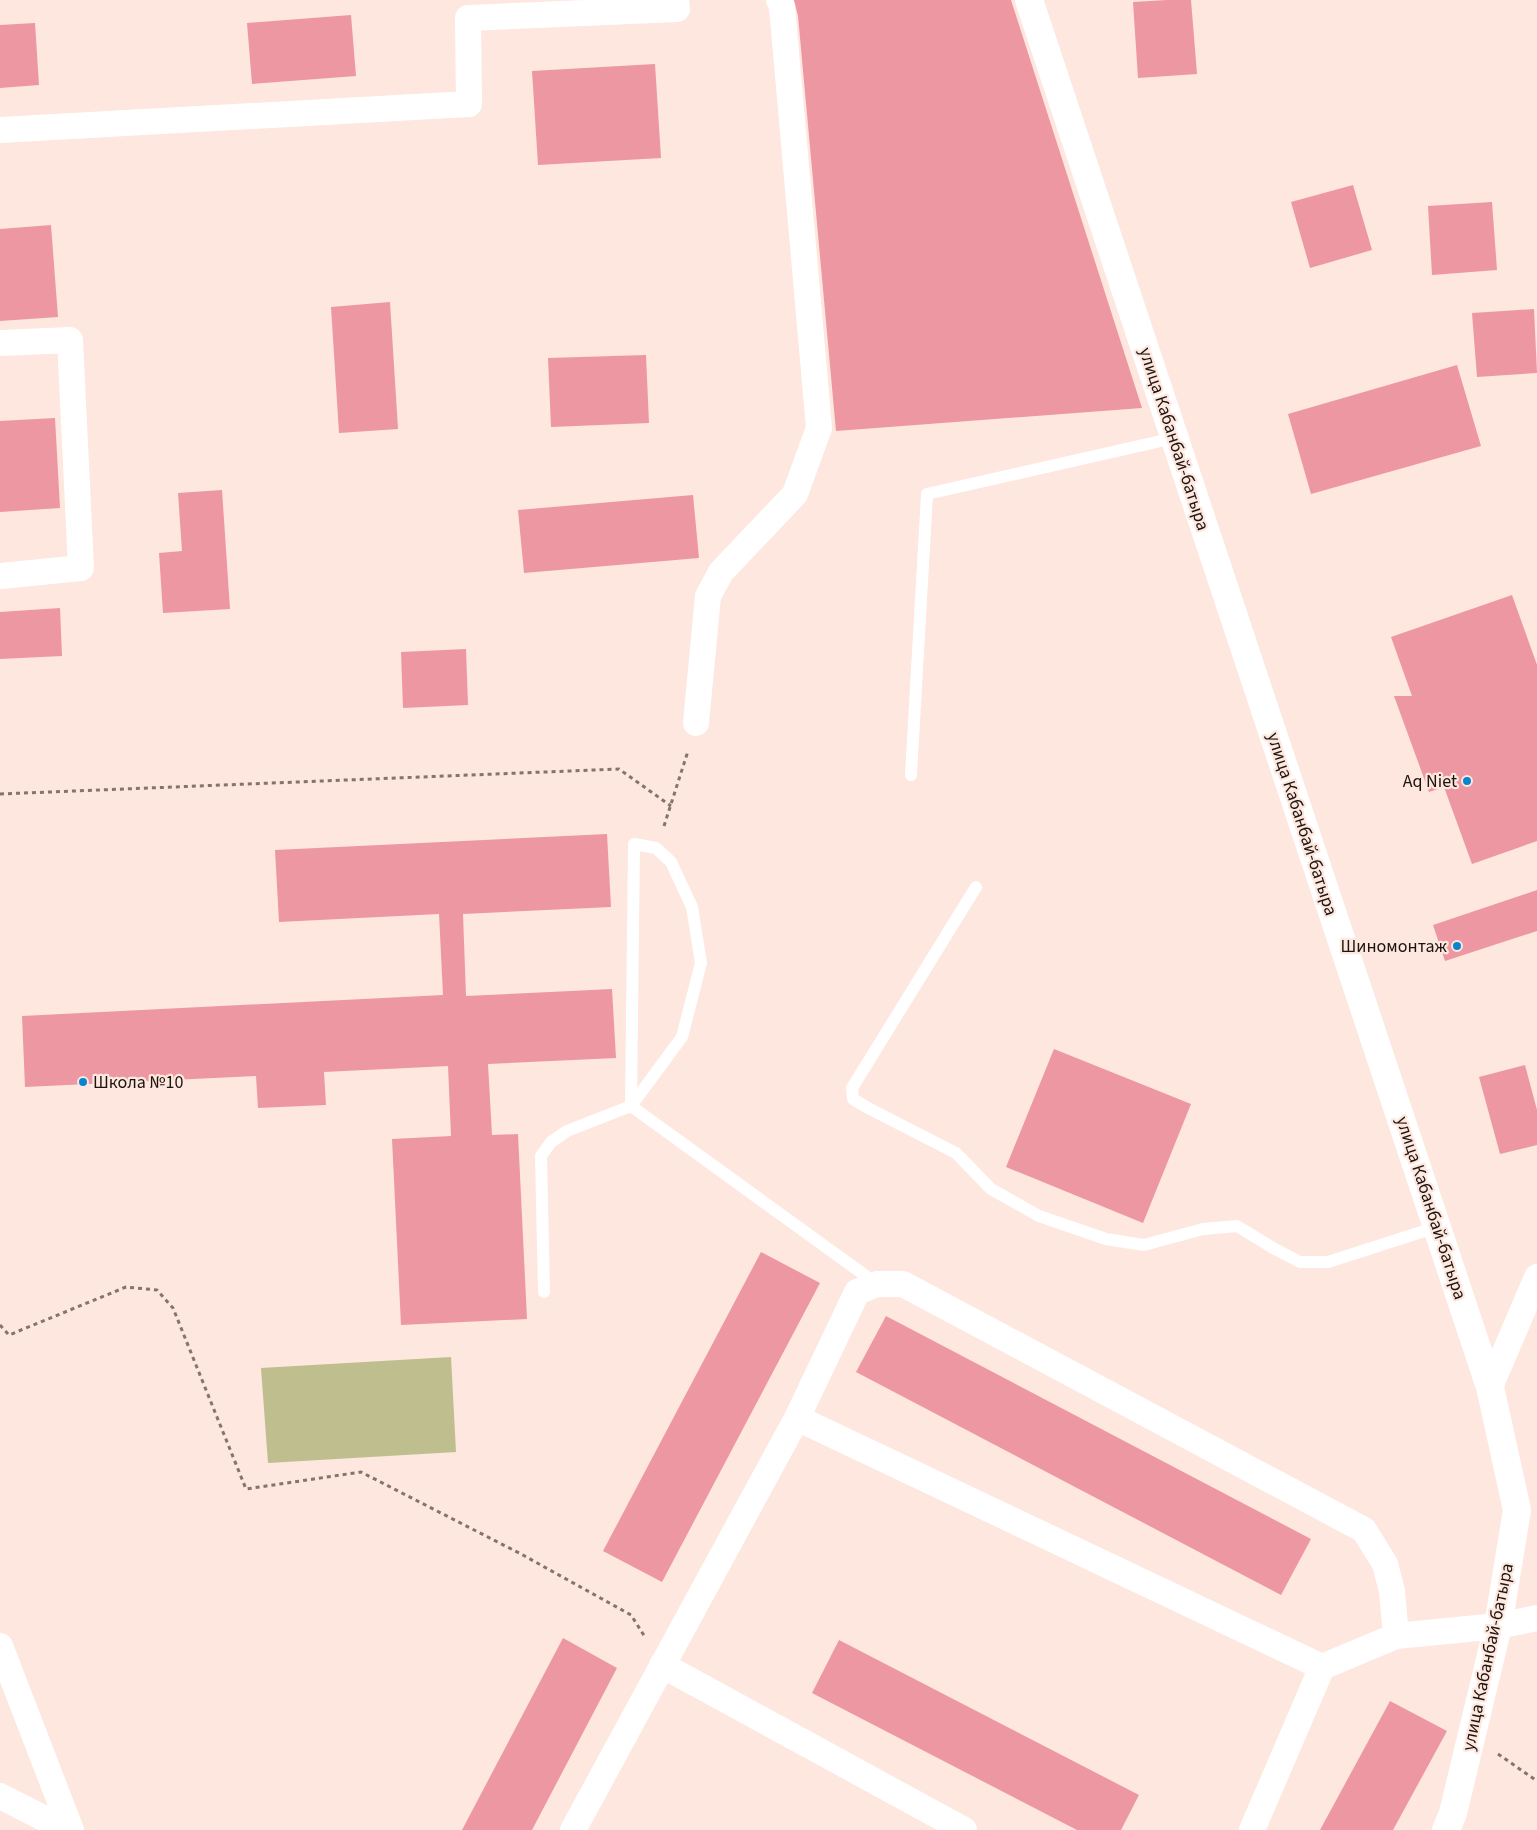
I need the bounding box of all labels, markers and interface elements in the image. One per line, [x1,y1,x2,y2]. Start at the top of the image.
street label: улица Кабанбай-батыра [1133,344,1215,534]
street label: улица Кабанбай-батыра [1261,729,1343,919]
place label: Aq Niet [1403,769,1457,794]
marker: Aq Niet [1461,775,1473,787]
place label: Шиномонтаж [1341,934,1448,959]
marker: Шиномонтаж [1451,940,1463,952]
place label: Школа №10 [93,1070,183,1095]
marker: Школа №10 [77,1076,89,1088]
street label: улица Кабанбай-батыра [1390,1113,1472,1303]
street label: улица Кабанбай-батыра [1456,1561,1520,1753]

